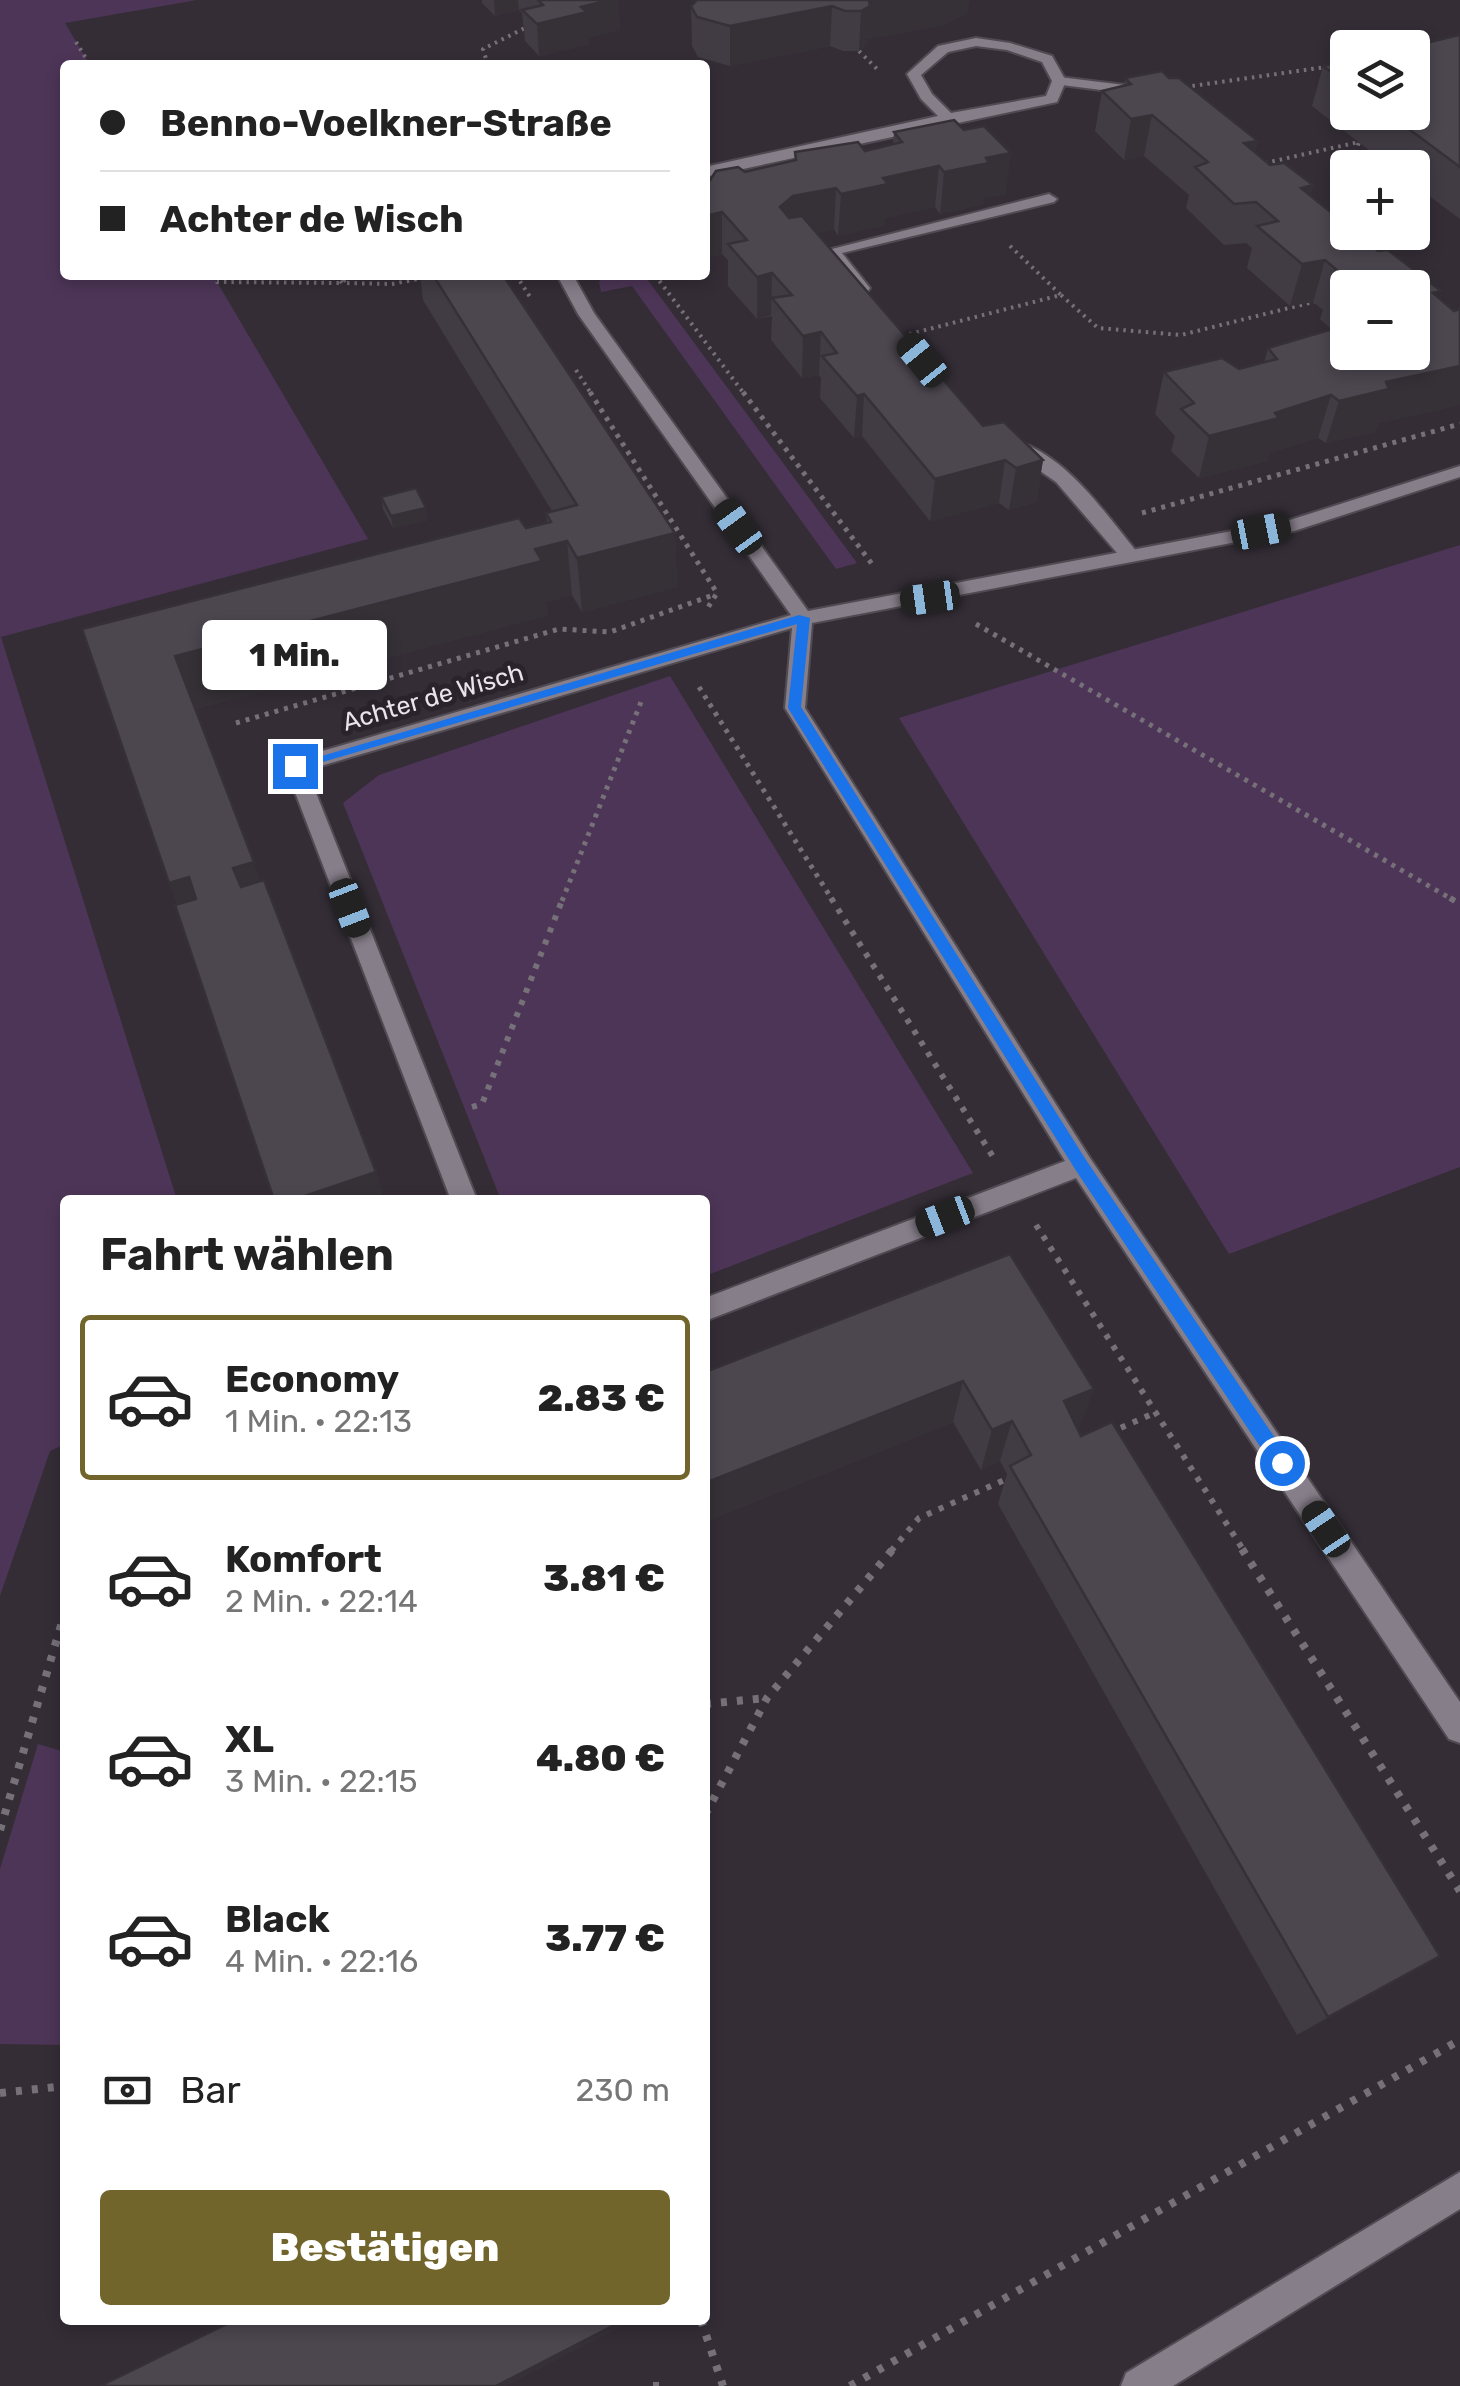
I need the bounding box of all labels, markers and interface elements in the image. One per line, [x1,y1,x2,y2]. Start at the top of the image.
map controls [1330,30,1430,370]
button: layers [1330,30,1430,130]
text: Benno-Voelkner-Straße [160,100,612,146]
button: + [1330,150,1430,250]
text: Achter de Wisch [160,196,464,242]
button: − [1330,270,1430,370]
car [891,327,953,393]
car [708,494,768,560]
car [1229,511,1293,551]
car [898,579,962,617]
callout: 1 Min. [202,621,388,691]
text: 1 Min. [249,636,340,674]
street label: Achter de Wisch [339,657,527,737]
route end [273,744,318,789]
car [325,875,375,941]
car [912,1192,978,1242]
text: Fahrt wählen [100,1228,394,1281]
icon: car [105,1353,195,1443]
text: Economy [225,1356,399,1402]
text: 2.83 € [538,1375,665,1421]
text: 1 Min. · 22:13 [225,1402,412,1440]
route start [1260,1441,1305,1486]
car [1297,1496,1355,1562]
icon: car [105,1533,195,1623]
text: Komfort [225,1536,382,1582]
text: 3.81 € [543,1555,665,1601]
text: 2 Min. · 22:14 [225,1582,418,1620]
icon: car [105,1713,195,1803]
text: XL [225,1716,274,1762]
text: 4.80 € [536,1735,665,1781]
text: 3 Min. · 22:15 [225,1762,417,1800]
icon: car [105,1893,195,1983]
text: Black [225,1896,330,1942]
text: 3.77 € [545,1915,665,1961]
text: 4 Min. · 22:16 [225,1942,418,1980]
icon: cash [100,2063,155,2118]
text: Bar [180,2067,241,2113]
text: 230 m [575,2071,670,2109]
button: Bestätigen [100,2190,670,2305]

